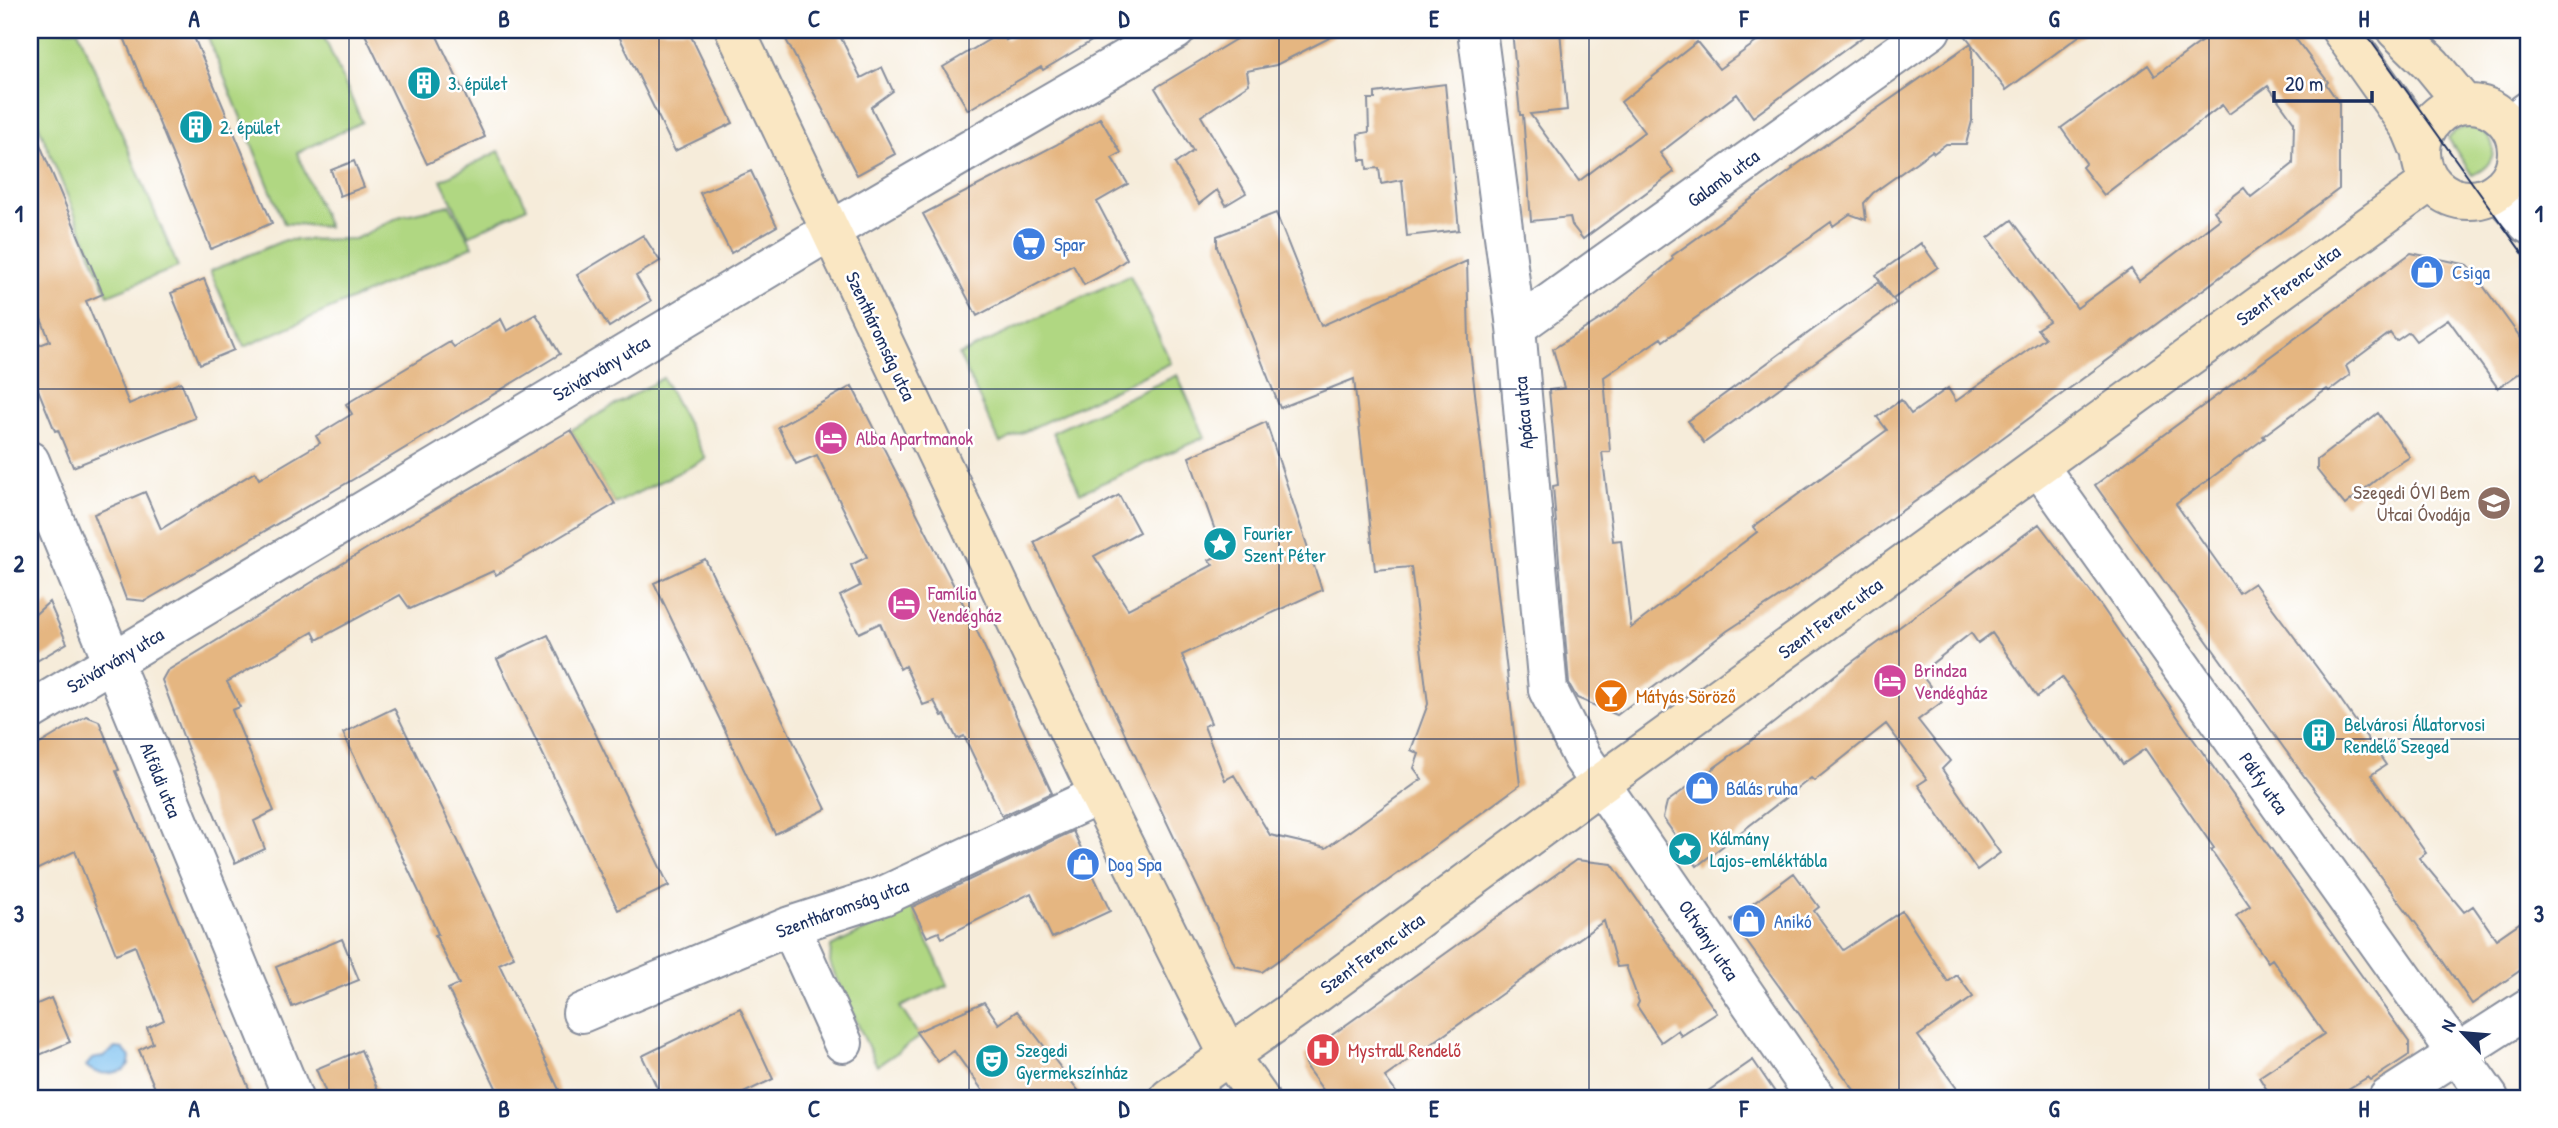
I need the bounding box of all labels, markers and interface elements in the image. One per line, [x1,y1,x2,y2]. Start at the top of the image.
text: A [188,3,200,34]
text: B [498,3,510,34]
text: C [808,3,820,34]
text: D [1119,3,1131,34]
text: E [1429,3,1440,34]
text: F [1739,3,1750,34]
text: G [2048,3,2060,34]
text: H [2359,3,2370,34]
scale bar [2274,60,2372,104]
building icon: 3. épület [405,64,443,102]
text: 20 m [2285,69,2323,98]
place label: 3. épület [448,70,508,96]
building icon: 2. épület [177,108,215,146]
place label: 2. épület [220,114,280,140]
street label: Galamb utca [1682,143,1765,213]
text: 1 [15,198,23,229]
text: 1 [2535,198,2543,229]
supermarket icon: Spar [1010,225,1048,263]
place label: Spar [1054,231,1086,257]
street label: Szent Ferenc utca [2231,238,2346,332]
shop icon: Csiga [2408,253,2446,291]
place label: Csiga [2452,259,2490,285]
street label: Szentháromság utca [840,267,922,405]
street label: Szivárvány utca [548,329,655,407]
street label: Apáca utca [1507,375,1539,450]
hotel icon: Alba Apartmanok [812,419,850,457]
place label: Alba Apartmanok [856,425,973,451]
place label: Szegedi ÓVI Bem Utcai Óvodája [2353,479,2471,527]
school or university icon: Szegedi ÓVI Bem Utcai Óvodája [2475,484,2513,522]
place label: Fourier Szent Péter [1243,520,1327,568]
place icon: Fourier Szent Péter [1201,525,1239,563]
text: 2 [14,548,25,579]
text: 2 [2534,548,2545,579]
street label: Szent Ferenc utca [1773,571,1888,665]
place label: Família Vendégház [927,580,1002,628]
hotel icon: Família Vendégház [885,585,923,623]
street label: Szivárvány utca [62,621,169,699]
place label: Brindza Vendégház [1914,657,1988,705]
hotel icon: Brindza Vendégház [1871,662,1909,700]
bar icon: Mátyás Söröző [1592,677,1630,715]
place label: Mátyás Söröző [1636,683,1736,709]
place label: Belvárosi Állatorvosi Rendelő Szeged [2344,711,2485,759]
building icon: Belvárosi Állatorvosi Rendelő Szeged [2300,716,2338,754]
street label: Alföldi utca [134,739,188,822]
street label: Pálfy utca [2233,747,2295,820]
shop icon: Bálás ruha [1683,769,1721,807]
place label: Bálás ruha [1726,775,1798,801]
place label: Kálmány Lajos-emléktábla [1710,825,1827,873]
place icon: Kálmány Lajos-emléktábla [1666,830,1704,868]
shop icon: Dog Spa [1064,845,1102,883]
place label: Dog Spa [1108,851,1162,877]
street label: Szentháromság utca [772,872,912,944]
street label: Oltványi utca [1673,895,1746,986]
text: 3 [14,898,24,929]
text: 3 [2534,898,2544,929]
shop icon: Anikó [1730,902,1768,940]
street label: Szent Ferenc utca [1315,906,1430,1000]
place label: Anikó [1774,908,1812,934]
north arrow [2428,998,2498,1068]
text: N [2434,1015,2462,1036]
hospital icon: Mystrall Rendelő [1304,1031,1342,1069]
place label: Szegedi Gyermekszínház [1016,1037,1128,1085]
place label: Mystrall Rendelő [1348,1037,1461,1063]
theatre icon: Szegedi Gyermekszínház [973,1042,1011,1080]
text: A [188,1093,200,1124]
text: B [498,1093,510,1124]
text: C [808,1093,820,1124]
text: D [1119,1093,1131,1124]
text: E [1429,1093,1440,1124]
text: F [1739,1093,1750,1124]
text: G [2048,1093,2060,1124]
text: H [2359,1093,2370,1124]

